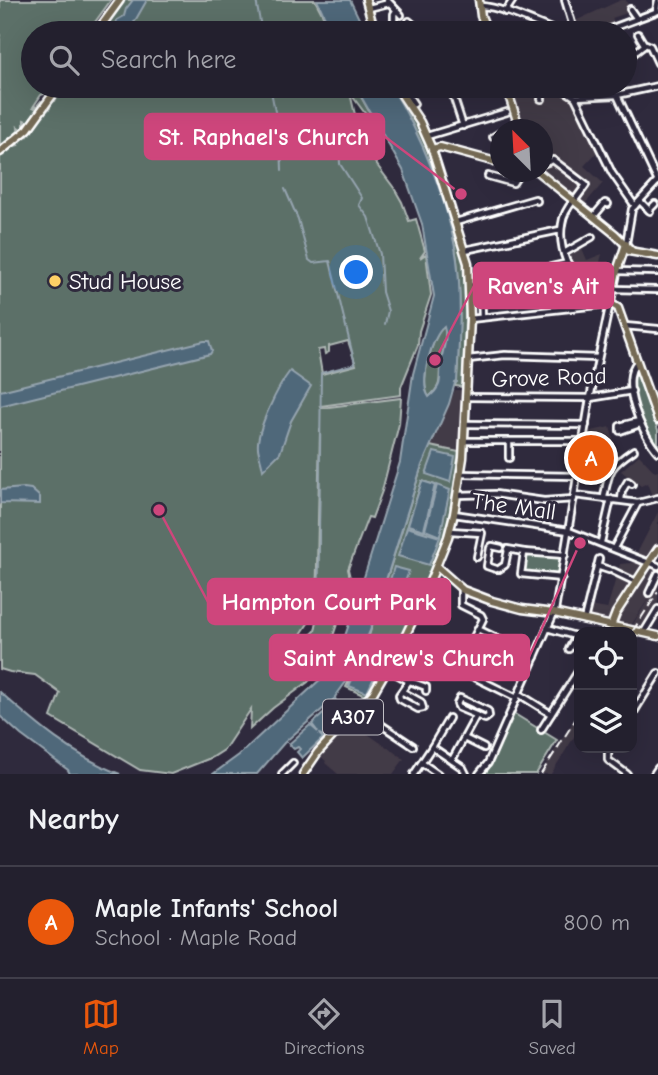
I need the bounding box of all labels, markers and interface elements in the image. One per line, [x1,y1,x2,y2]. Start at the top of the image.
search box [21,21,637,98]
icon: search [45,41,83,79]
text: Search here [101,45,236,75]
callout: St. Raphael's Church [145,114,384,159]
north arrow [490,119,553,182]
text: St. Raphael's Church [159,123,369,151]
your location [339,255,373,289]
callout: Raven's Ait [474,263,613,308]
place label: Stud House [69,268,181,295]
text: Raven's Ait [487,272,600,300]
marker: Stud House [47,273,63,289]
street label: Grove Road [491,362,607,393]
pin: A [568,432,614,484]
street label: The Mall [470,487,558,526]
callout: Hampton Court Park [208,579,450,624]
text: Hampton Court Park [222,588,436,616]
map controls [574,627,637,753]
button: locate [574,627,637,690]
callout: Saint Andrew's Church [270,635,529,680]
text: Saint Andrew's Church [283,644,515,672]
button: layers [574,690,637,753]
road number: A307 [323,700,383,734]
text: Nearby [28,802,119,837]
text: Maple Infants' School [95,894,338,924]
text: A [45,909,57,936]
text: 800 m [563,909,630,936]
text: School · Maple Road [95,924,297,951]
tab: Map [82,995,120,1059]
tab: Directions [284,995,364,1059]
tab: Saved [529,995,576,1059]

